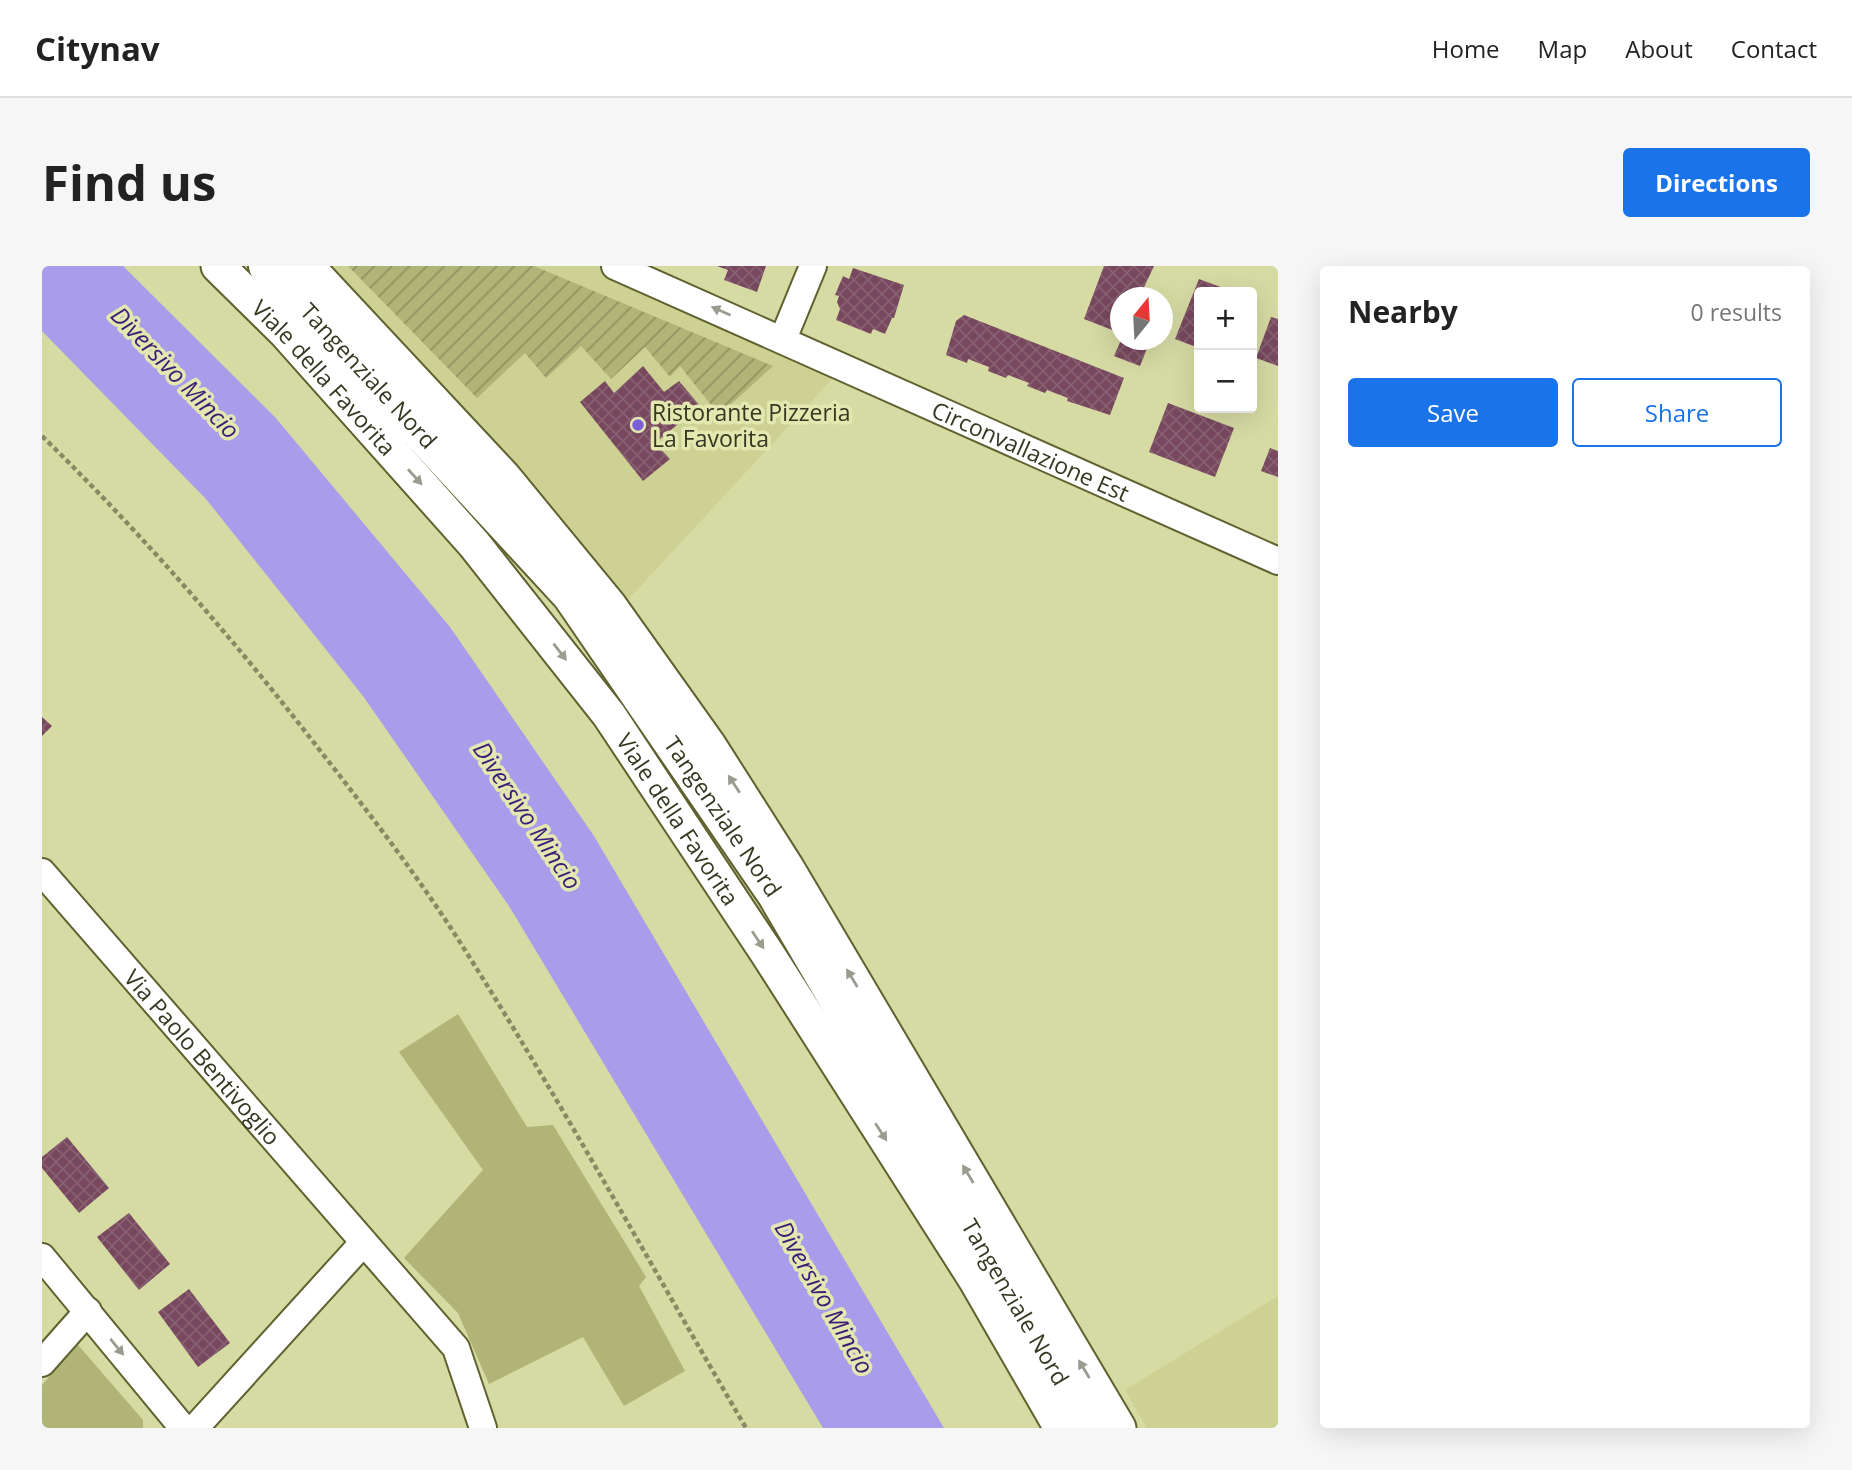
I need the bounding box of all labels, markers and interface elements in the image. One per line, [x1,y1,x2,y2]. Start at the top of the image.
text: Citynav [35,26,160,71]
text: Home [1432,32,1500,65]
text: Map [1538,32,1587,65]
text: About [1625,32,1693,65]
text: Contact [1731,32,1817,65]
button: Directions [1623,148,1810,217]
text: Find us [42,149,216,215]
north arrow [1110,287,1173,350]
map controls [1194,287,1257,413]
button: + [1194,287,1257,350]
text: Nearby [1348,291,1458,332]
street label: Viale della Favorita [245,292,404,462]
street label: Tangenziale Nord [294,296,445,455]
text: 0 results [1691,296,1782,328]
water label: Diversivo Mincio [104,299,248,445]
one-way arrow [711,305,731,317]
button: − [1194,350,1257,413]
button: Save [1348,378,1558,447]
button: Share [1572,378,1782,447]
street label: Circonvallazione Est [927,393,1134,509]
place label: Ristorante Pizzeria La Favorita [652,396,850,454]
marker: Ristorante Pizzeria La Favorita [630,417,646,433]
one-way arrow [407,468,423,486]
one-way arrow [552,643,567,661]
street label: Viale della Favorita [609,727,747,912]
street label: Tangenziale Nord [657,730,790,903]
water label: Diversivo Mincio [466,734,590,896]
one-way arrow [727,774,740,793]
one-way arrow [752,931,765,950]
street label: Via Paolo Bentivoglio [117,962,288,1152]
one-way arrow [846,968,859,987]
one-way arrow [875,1122,888,1142]
one-way arrow [962,1164,975,1183]
street label: Tangenziale Nord [955,1213,1077,1391]
water label: Diversivo Mincio [768,1214,882,1380]
one-way arrow [110,1337,125,1355]
one-way arrow [1078,1360,1090,1379]

